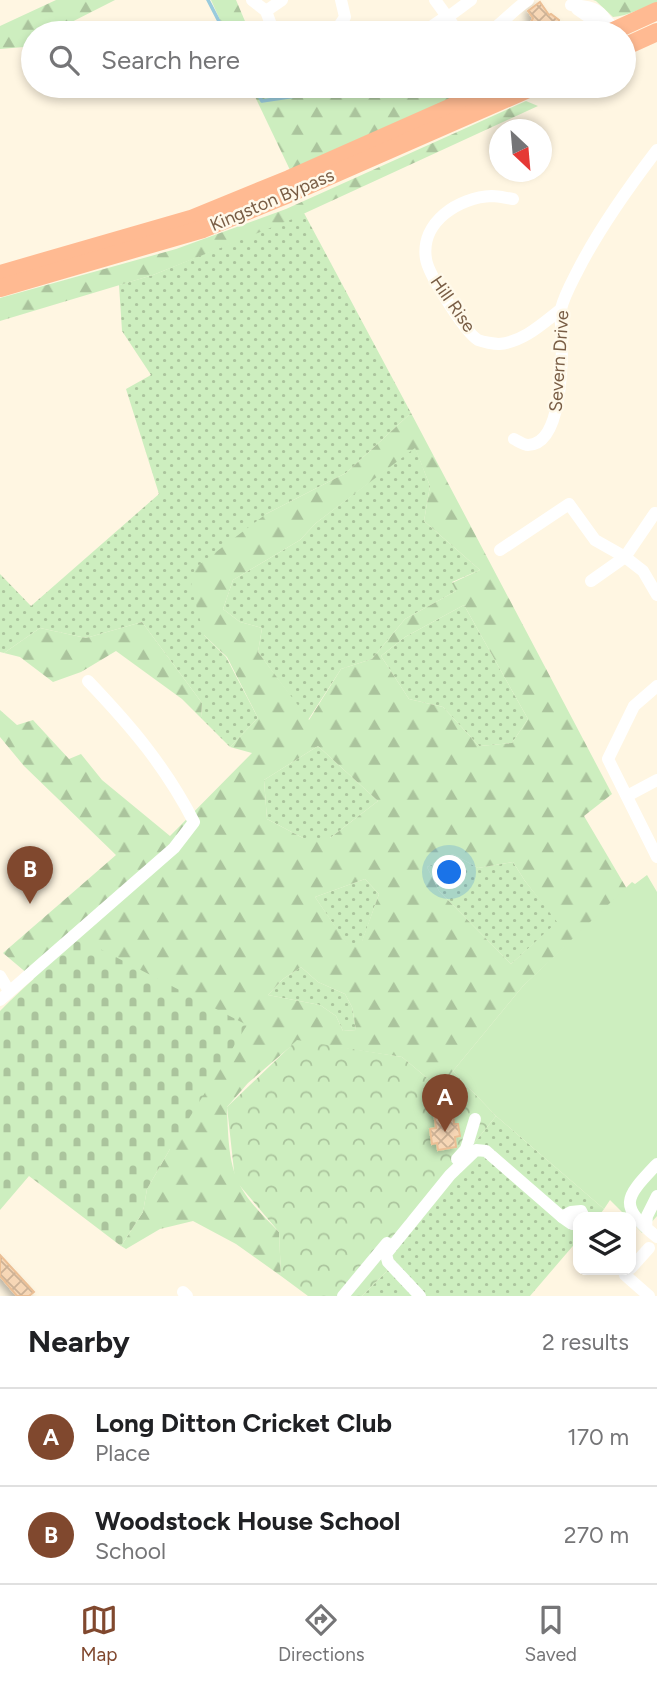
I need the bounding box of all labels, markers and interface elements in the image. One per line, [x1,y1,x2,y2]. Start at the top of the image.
search box [21,21,636,98]
icon: search [45,41,83,79]
text: Search here [101,44,240,76]
north arrow [489,119,552,182]
street label: Kingston Bypass [207,164,337,236]
street label: Hill Rise [426,272,480,337]
street label: Severn Drive [544,309,574,413]
pin: B [7,846,53,904]
your location [432,855,466,889]
pin: A [422,1074,468,1132]
map controls [573,1212,636,1275]
button: layers [573,1212,636,1275]
text: Nearby [28,1323,130,1360]
text: 2 results [542,1328,629,1356]
text: Long Ditton Cricket Club [95,1407,392,1439]
text: A [43,1423,59,1451]
text: 170 m [567,1423,629,1451]
text: Place [95,1439,150,1467]
text: Woodstock House School [95,1505,401,1537]
text: B [44,1521,58,1549]
text: 270 m [564,1521,629,1549]
text: School [95,1537,166,1565]
tab: Map [80,1601,118,1666]
tab: Directions [278,1601,365,1666]
tab: Saved [525,1601,577,1666]

